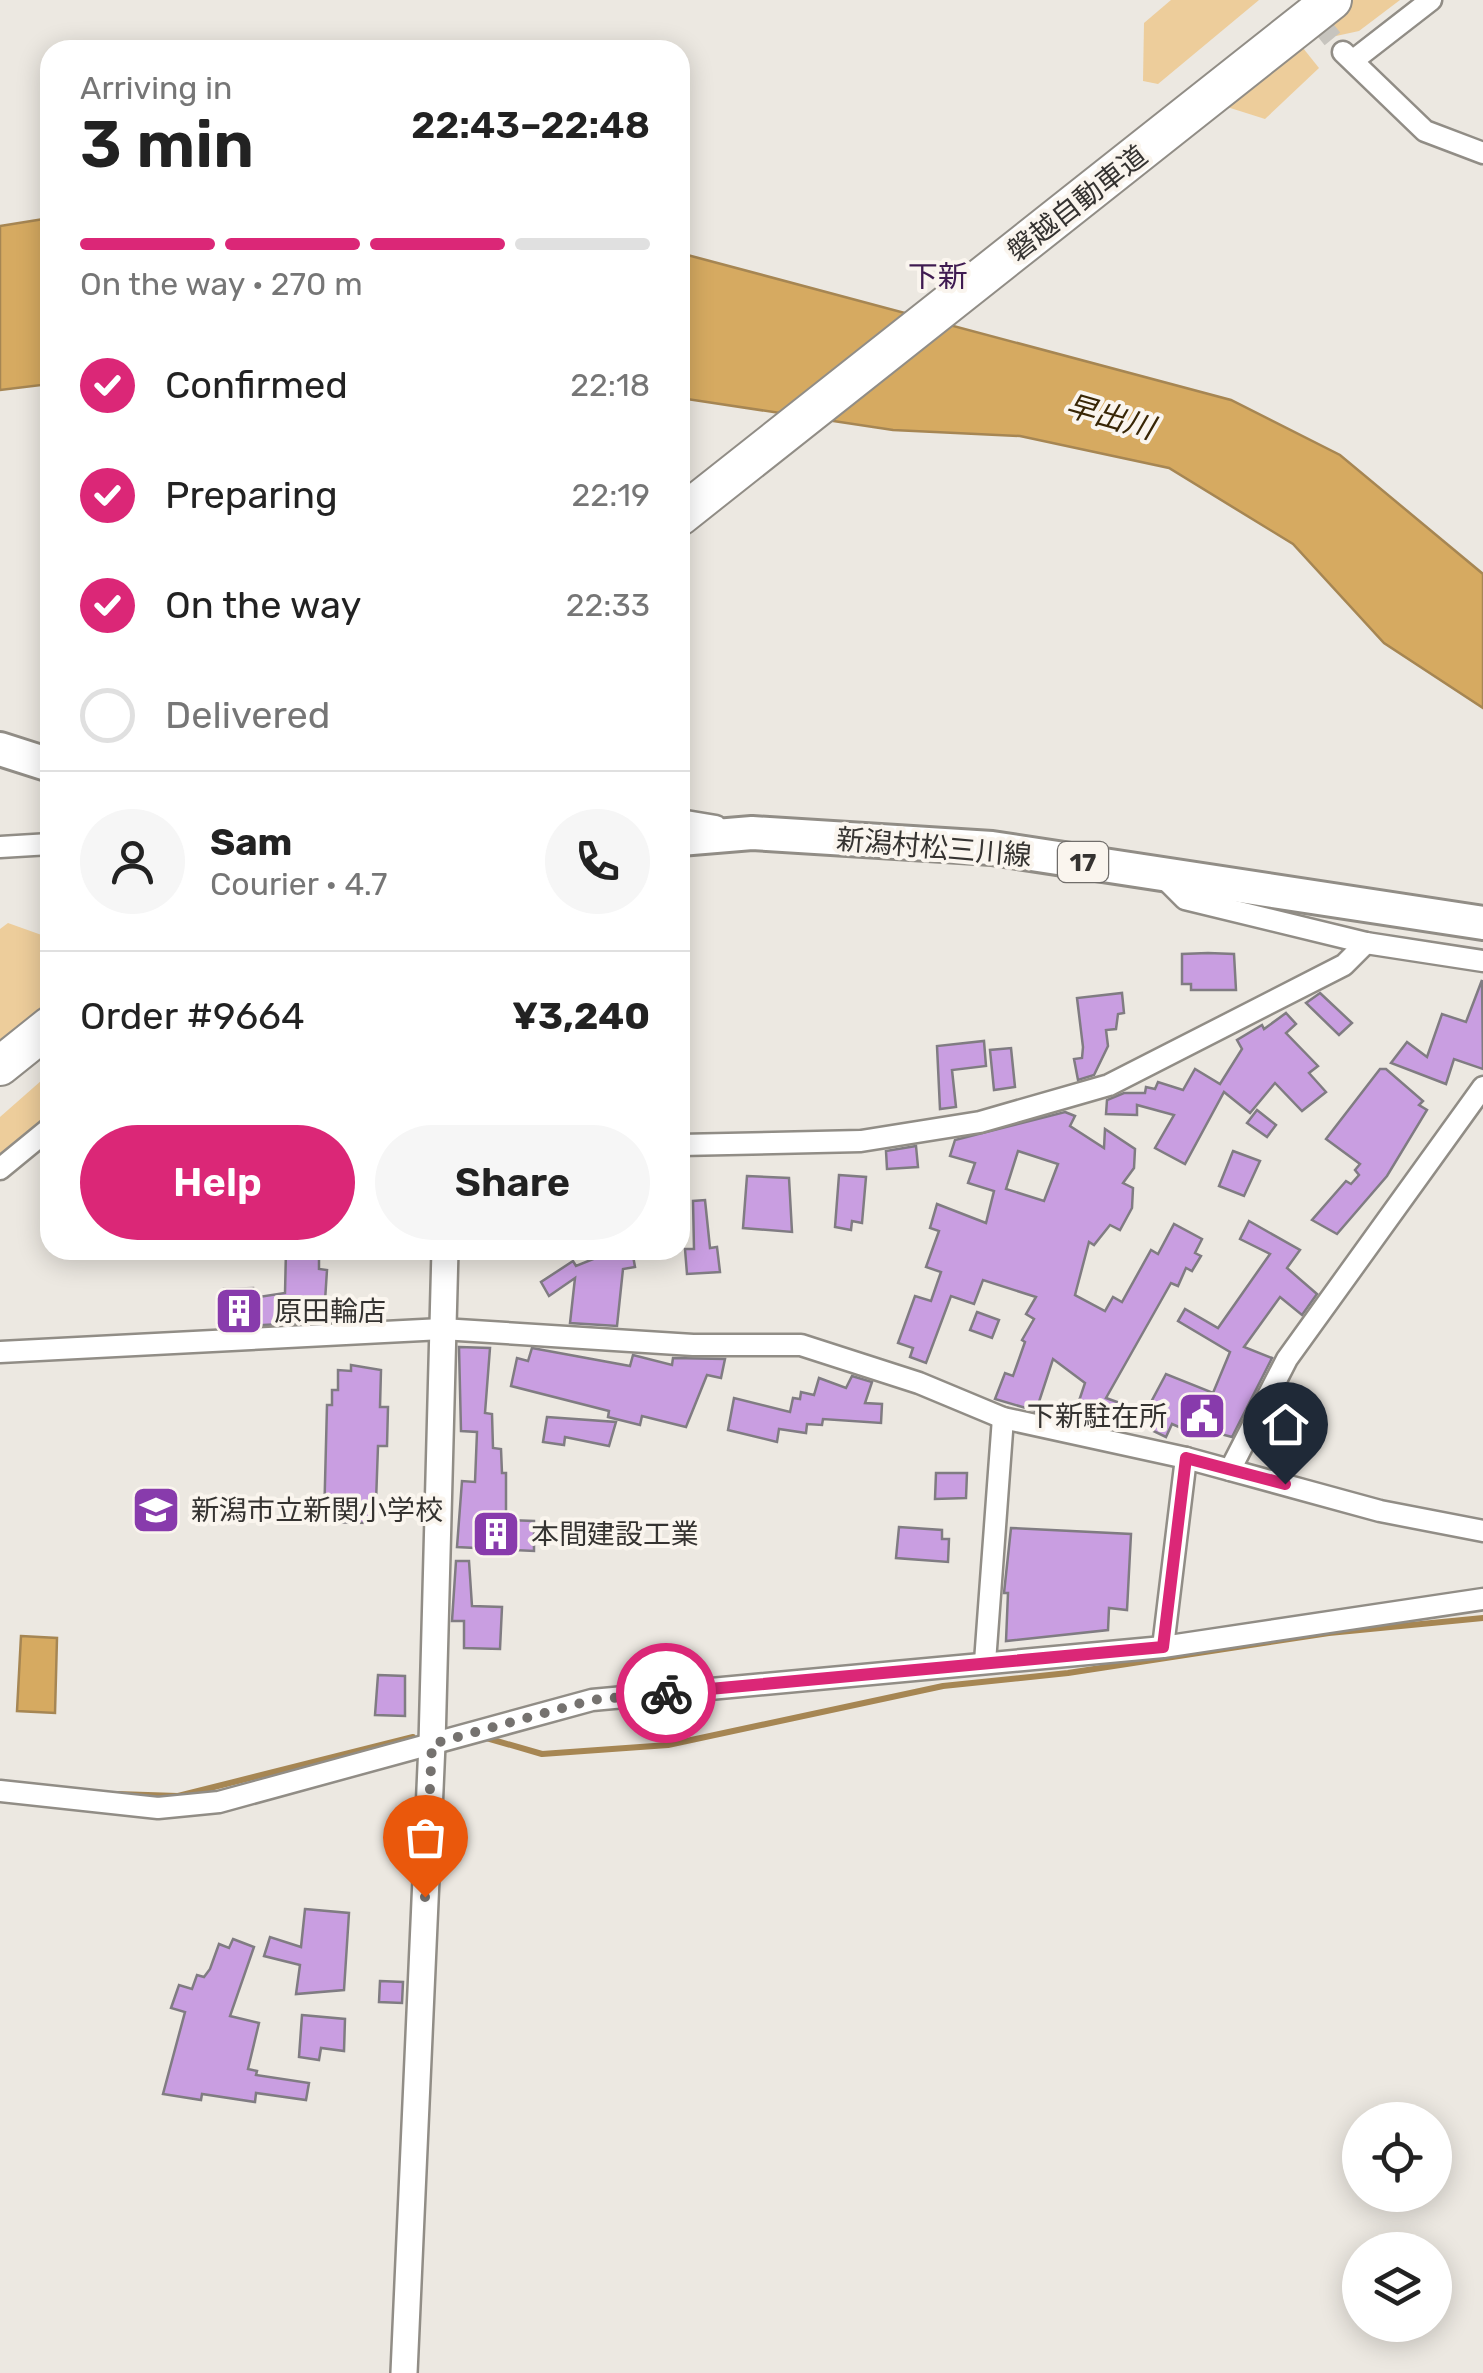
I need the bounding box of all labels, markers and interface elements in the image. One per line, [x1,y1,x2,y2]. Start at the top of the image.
text: Arriving in [80,69,232,107]
text: 22:43–22:48 [411,102,650,148]
text: 3 min [80,106,254,183]
street label: 磐越自動車道 [1001,139,1154,268]
district label: 下新 [908,259,968,295]
text: On the way · 270 m [80,265,363,303]
icon: check [80,358,135,413]
text: Confirmed [165,362,348,408]
text: 22:18 [570,366,650,404]
water label: 早出川 [1062,387,1161,448]
icon: check [80,468,135,523]
text: Preparing [165,472,338,518]
text: 22:19 [572,476,650,514]
icon: check [80,578,135,633]
text: On the way [165,582,361,628]
text: 22:33 [566,586,650,624]
text: Delivered [165,692,330,738]
button: person [80,809,185,914]
button: phone [545,809,650,914]
text: Sam [210,819,292,865]
street label: 新潟村松三川線 [835,823,1033,872]
road number: 17 [1058,842,1108,882]
text: Courier · 4.7 [210,865,387,903]
text: Order #9664 [80,993,305,1039]
text: ¥3,240 [512,993,650,1039]
button: Help [80,1125,355,1240]
button: Share [375,1125,650,1240]
building icon: 原田輪店 [213,1285,265,1337]
place label: 原田輪店 [274,1295,386,1328]
pin [1243,1382,1328,1485]
public building icon: 下新駐在所 [1176,1390,1228,1442]
icon: home [1258,1397,1313,1452]
place label: 下新駐在所 [1027,1400,1167,1433]
school or university icon: 新潟市立新関小学校 [130,1484,182,1536]
place label: 新潟市立新関小学校 [191,1494,443,1527]
building icon: 本間建設工業 [470,1508,522,1560]
place label: 本間建設工業 [531,1518,699,1551]
courier [616,1643,716,1743]
icon: bike [639,1666,694,1721]
pin [383,1795,468,1898]
icon: bag [398,1810,453,1865]
map controls [1342,2102,1452,2342]
button: locate [1342,2102,1452,2212]
button: layers [1342,2232,1452,2342]

